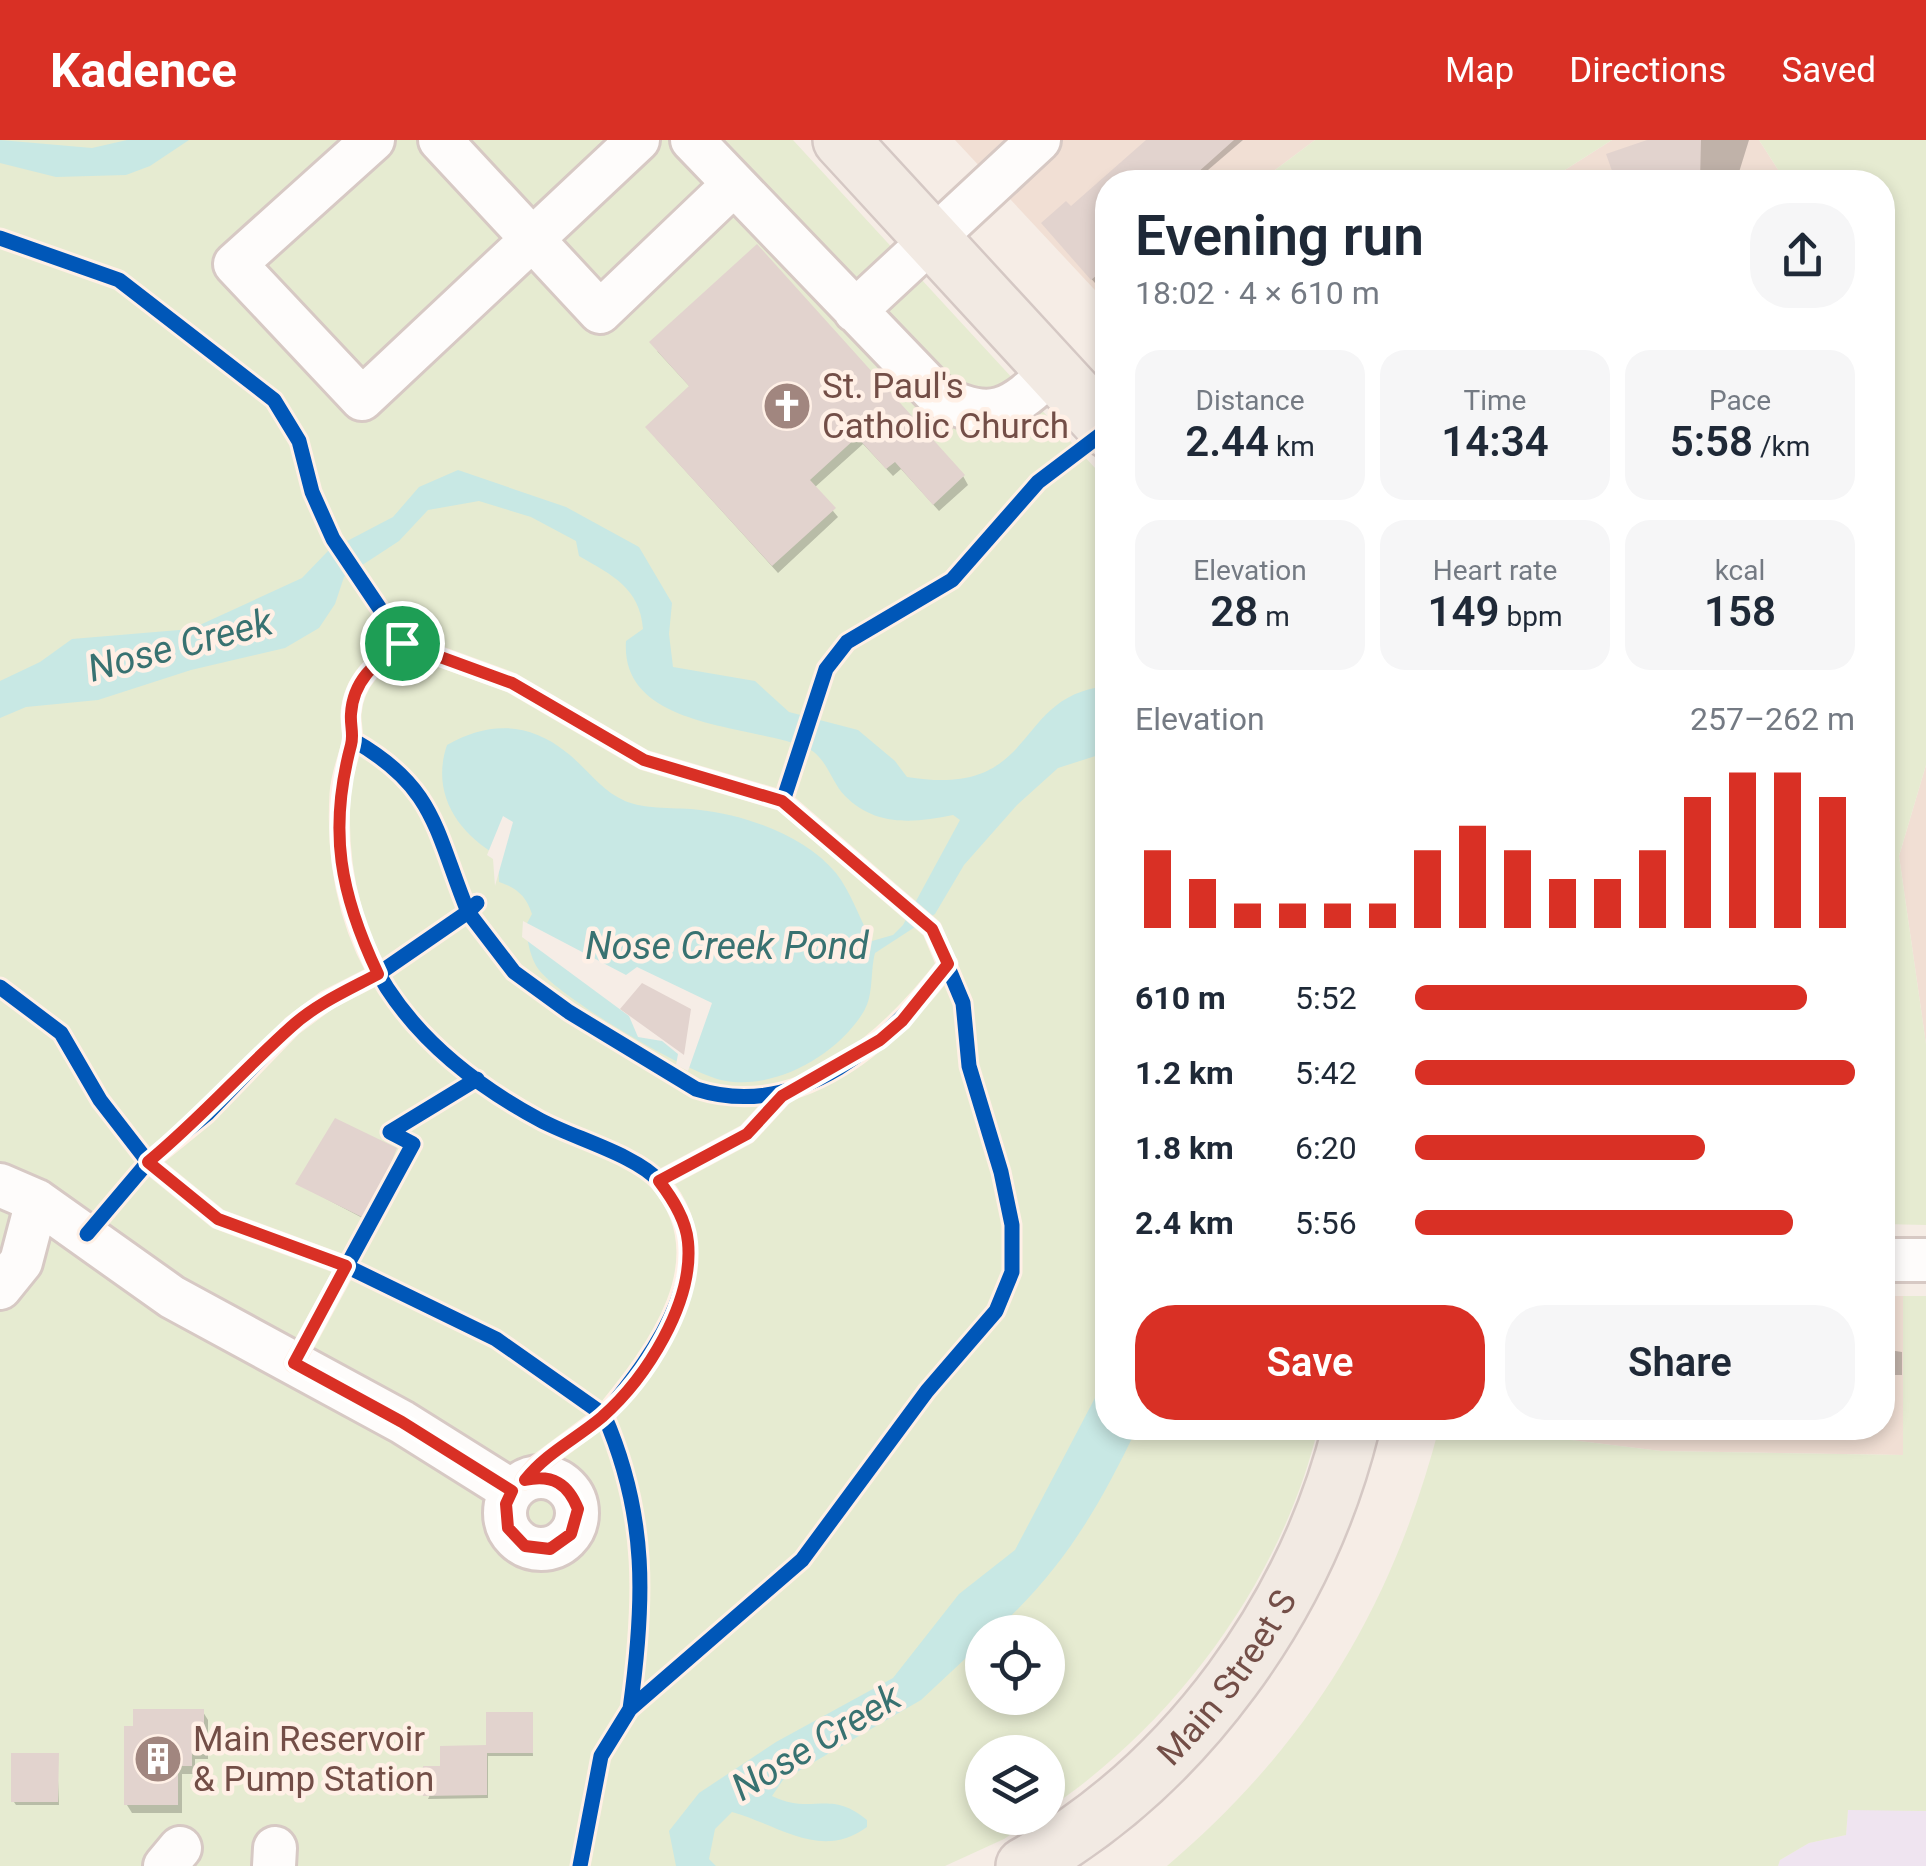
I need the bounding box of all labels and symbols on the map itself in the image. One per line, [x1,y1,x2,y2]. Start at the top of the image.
place label: St. Paul's Catholic Church [822,366,1069,447]
church icon: St. Paul's Catholic Church [761,380,813,432]
water label: Nose Creek [83,599,278,691]
pin [360,601,445,686]
water label: Nose Creek Pond [585,924,870,968]
street label: Main Street S [1149,1583,1305,1774]
water label: Nose Creek [724,1674,909,1810]
place label: Main Reservoir & Pump Station [193,1719,434,1800]
building icon: Main Reservoir & Pump Station [132,1733,184,1785]

